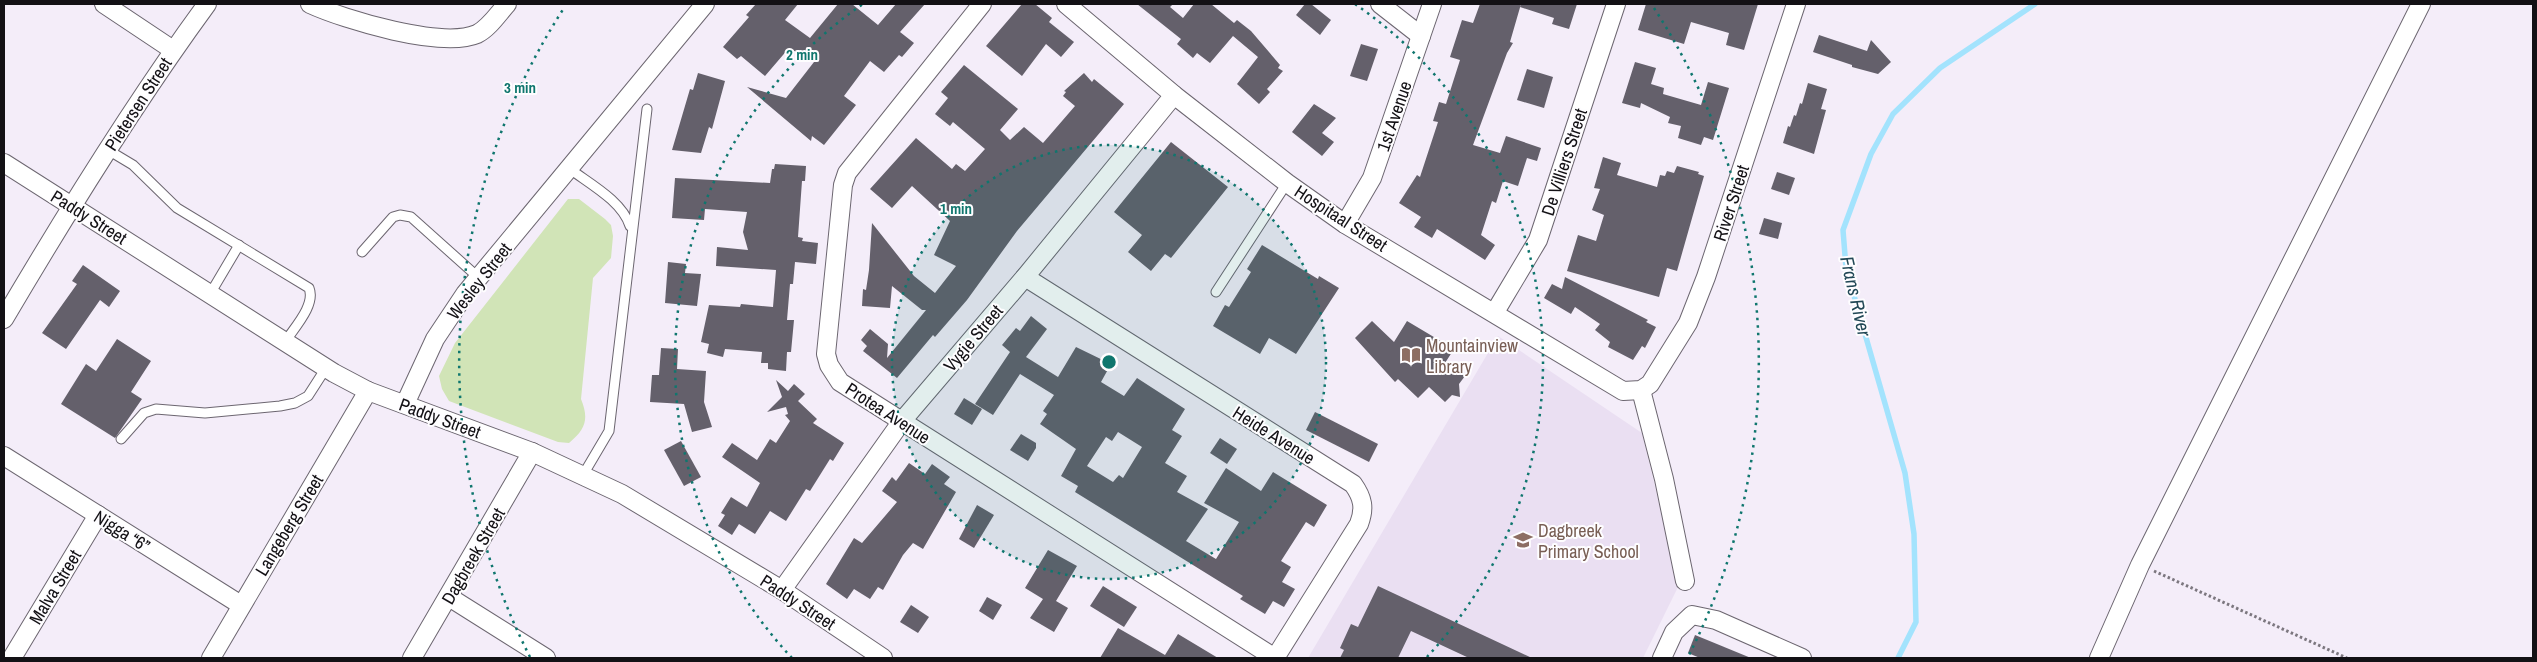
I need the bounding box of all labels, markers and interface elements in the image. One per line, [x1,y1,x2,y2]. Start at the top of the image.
text: 2 min [786,44,818,65]
street label: Pietersen Street [98,52,178,156]
text: 3 min [504,77,536,98]
street label: 1st Avenue [1370,78,1418,154]
street label: De Villiers Street [1535,105,1593,219]
street label: River Street [1707,162,1755,244]
street label: Hospitaal Street [1290,179,1392,257]
street label: Paddy Street [46,184,132,250]
text: 1 min [940,198,972,219]
street label: Wesley Street [441,237,517,325]
water label: Frans River [1834,253,1878,339]
street label: Vygie Street [937,299,1009,377]
place label: Mountainview Library [1426,333,1518,379]
library icon: Mountainview Library [1400,344,1422,366]
centre of rings [1100,353,1118,371]
street label: Protea Avenue [841,376,935,450]
street label: Paddy Street [396,392,484,444]
street label: Heide Avenue [1228,400,1320,470]
street label: Langeberg Street [249,470,329,580]
street label: Dagbreek Street [435,503,511,609]
street label: Nigga “6” [89,504,155,558]
place label: Dagbreek Primary School [1538,518,1639,564]
school or university icon: Dagbreek Primary School [1512,529,1534,551]
street label: Malva Street [23,545,87,629]
street label: Paddy Street [755,568,841,636]

